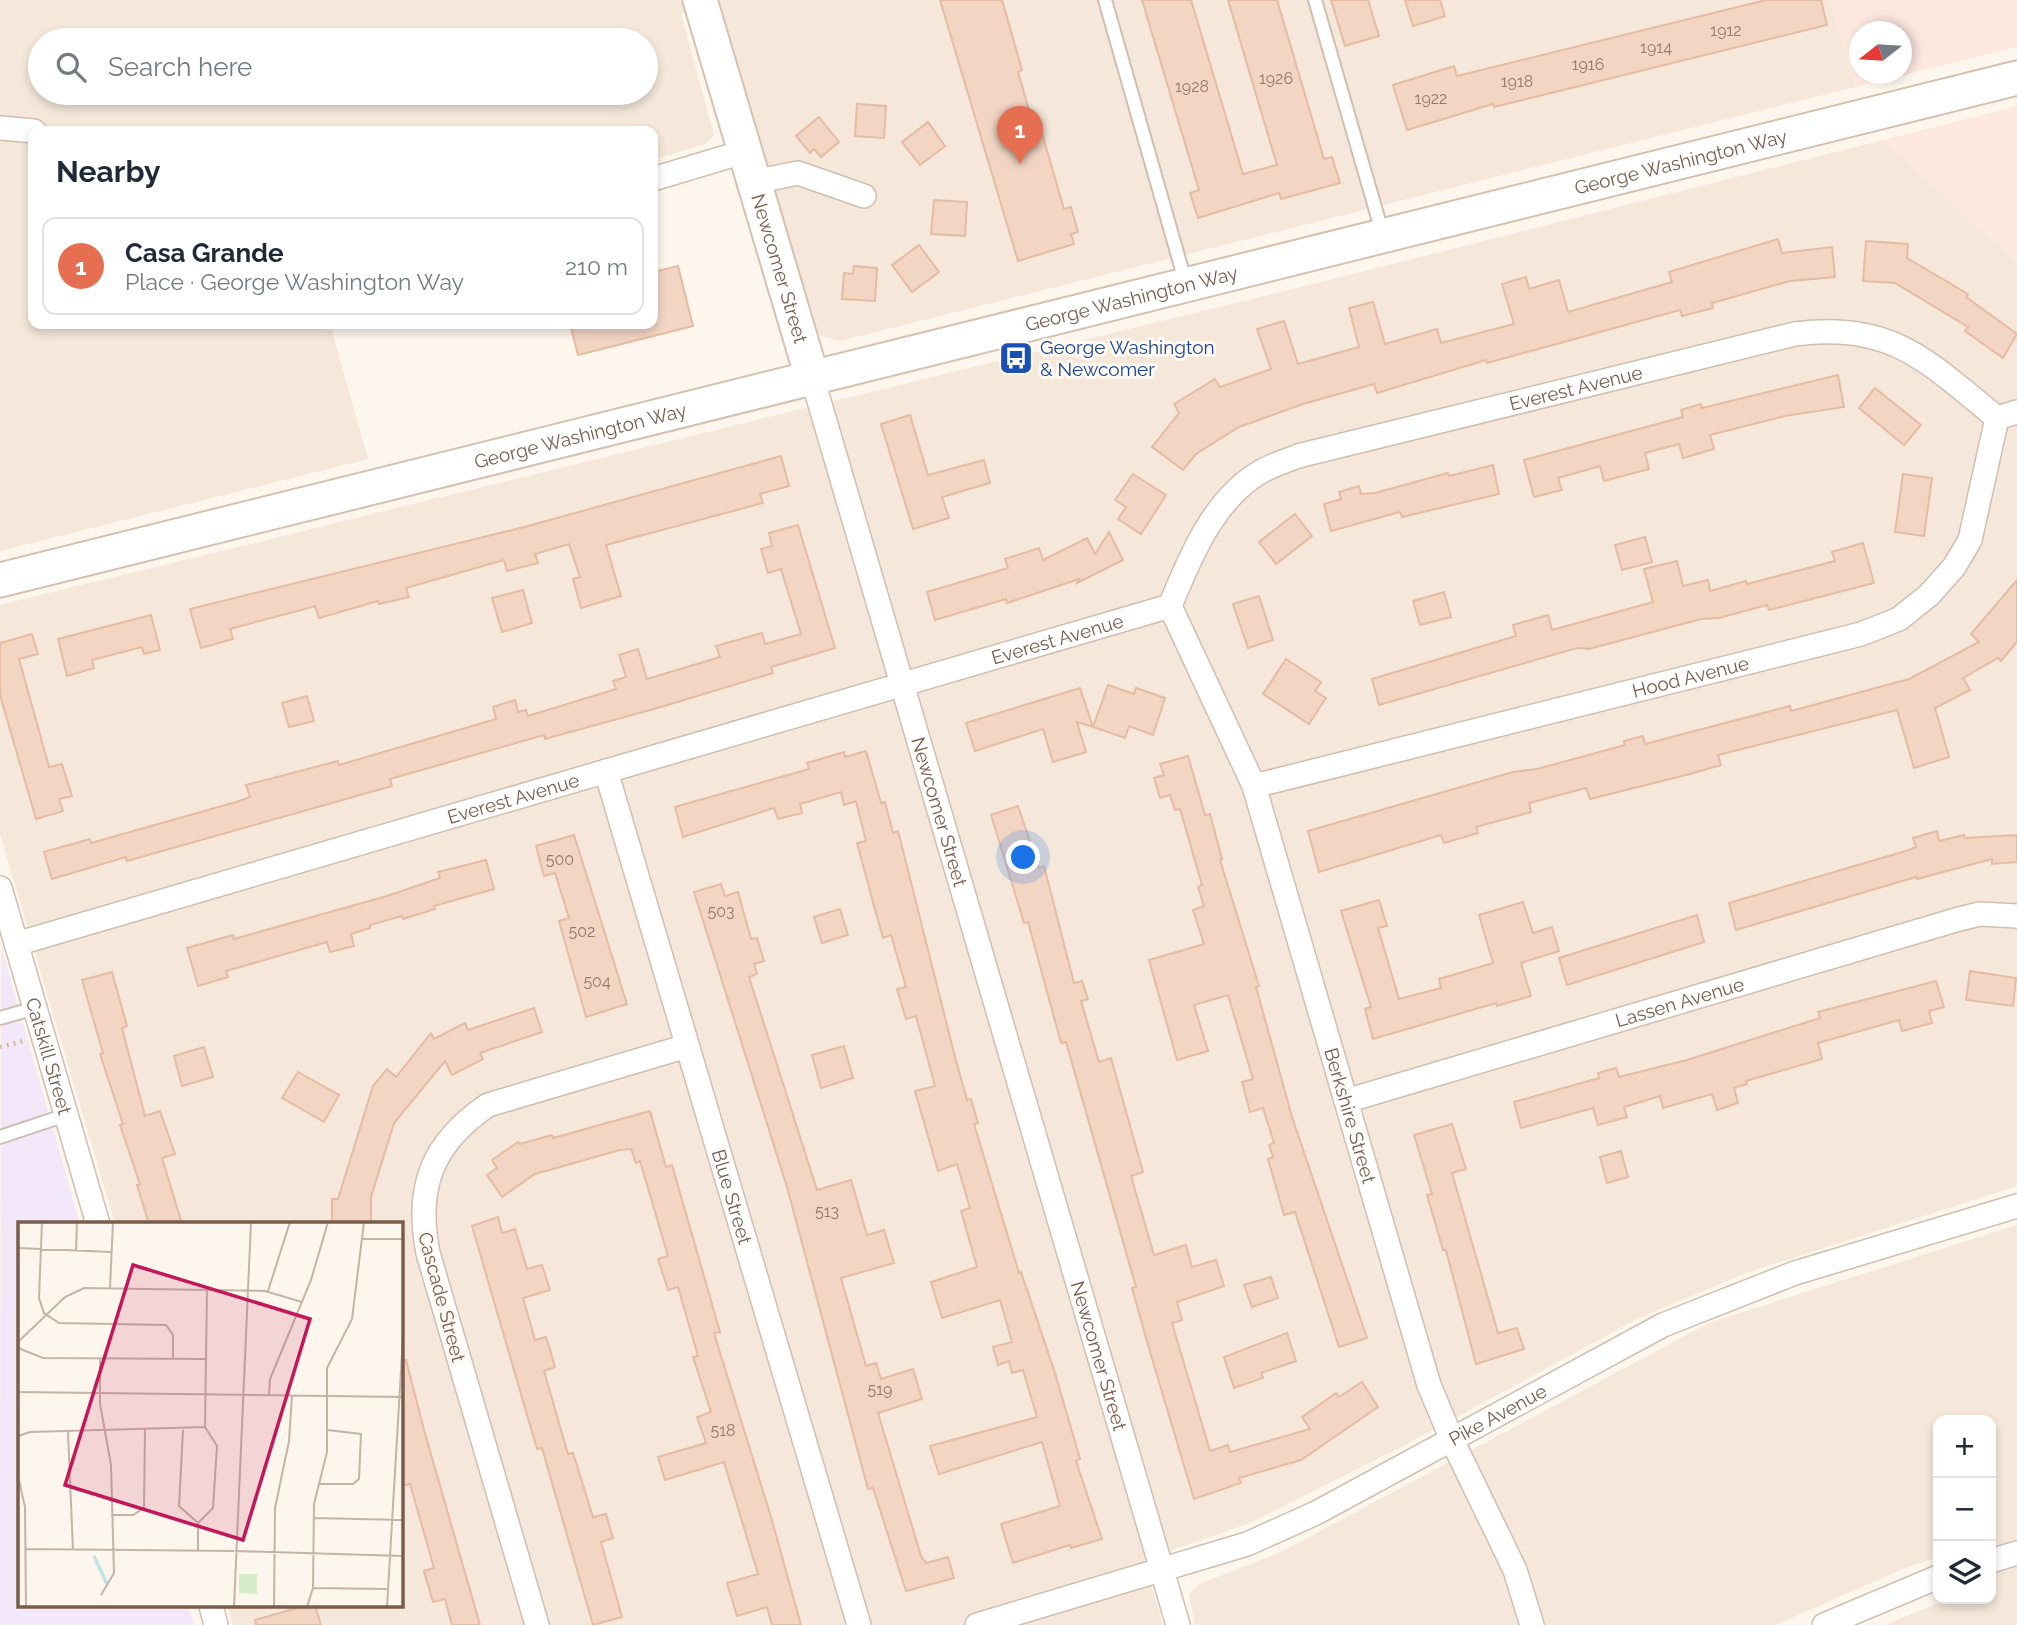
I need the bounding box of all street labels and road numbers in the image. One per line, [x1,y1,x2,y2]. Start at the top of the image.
street label: George Washington Way [1572,125,1789,199]
street label: Newcomer Street [747,191,812,346]
street label: George Washington Way [1023,261,1240,335]
street label: Everest Avenue [1507,361,1645,415]
street label: George Washington Way [472,399,689,473]
street label: Everest Avenue [989,609,1126,669]
street label: Hood Avenue [1630,652,1751,702]
street label: Newcomer Street [907,734,972,890]
street label: Everest Avenue [445,769,582,828]
street label: Lassen Avenue [1613,972,1746,1031]
street label: Catskill Street [22,995,77,1118]
street label: Berkshire Street [1320,1045,1381,1187]
street label: Blue Street [708,1147,757,1247]
street label: Cascade Street [414,1230,470,1365]
street label: Newcomer Street [1067,1278,1132,1434]
street label: Pike Avenue [1445,1379,1550,1450]

